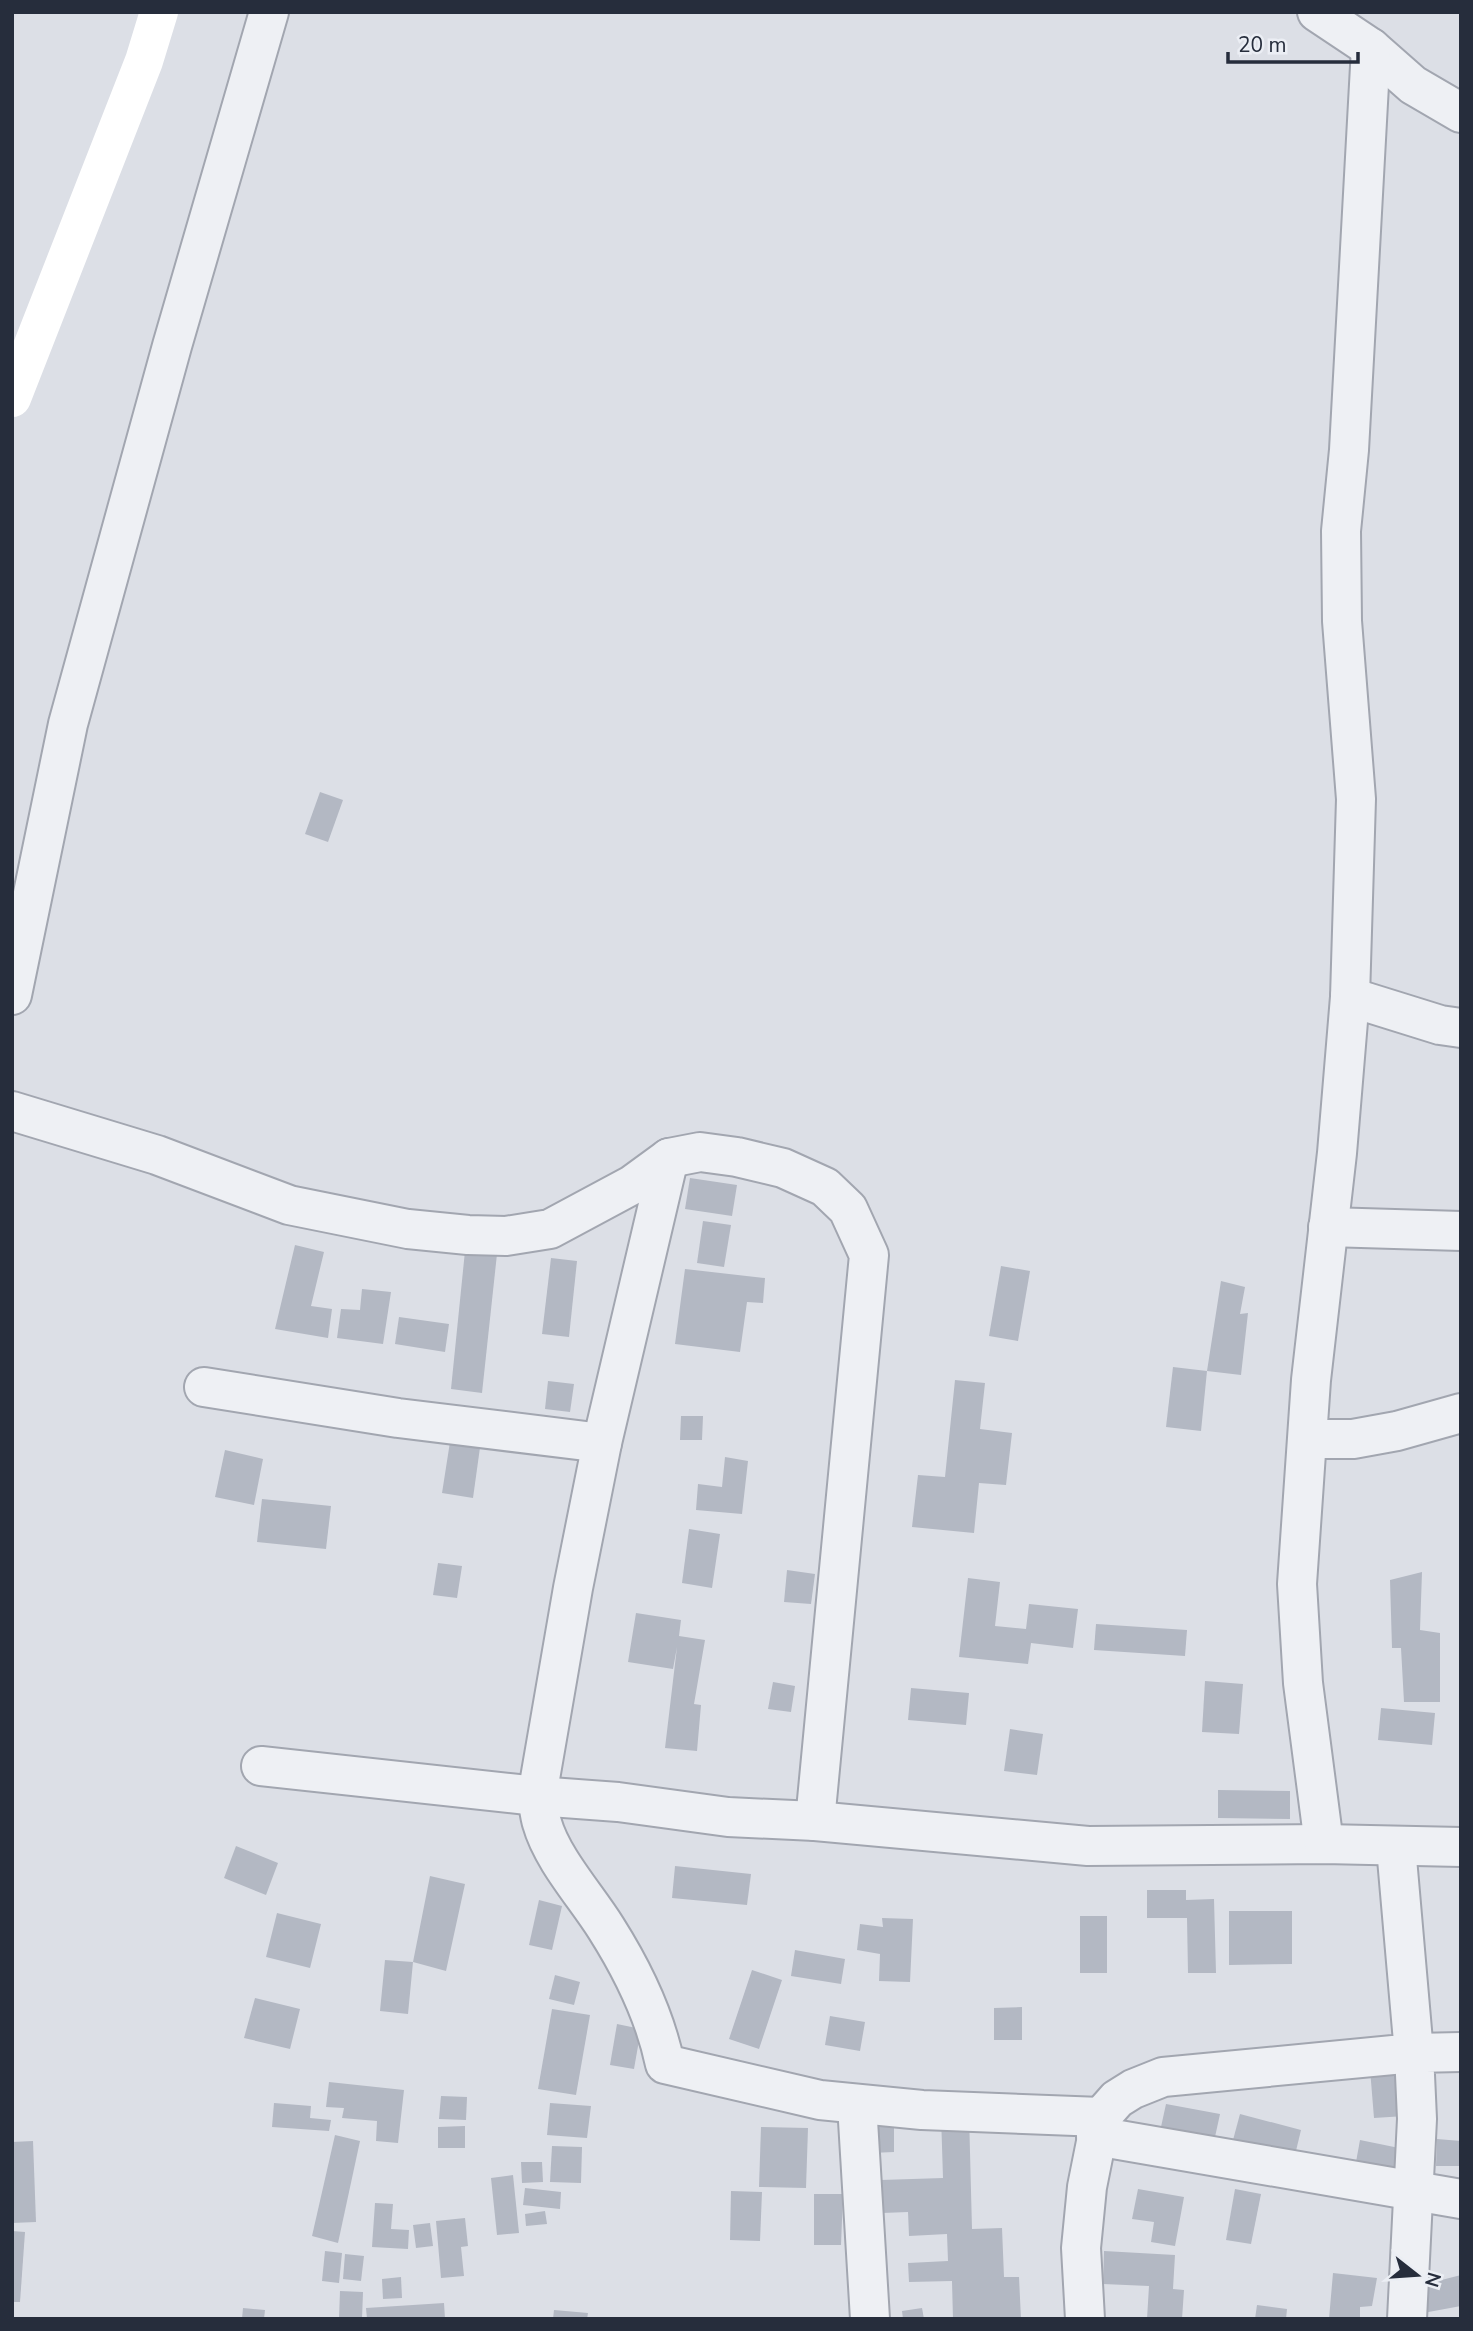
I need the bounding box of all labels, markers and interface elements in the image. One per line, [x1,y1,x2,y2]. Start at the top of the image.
scale bar [1228,21,1358,65]
text: 20 m [1238,31,1287,59]
north arrow [1382,2240,1452,2310]
text: N [1418,2269,1447,2290]

